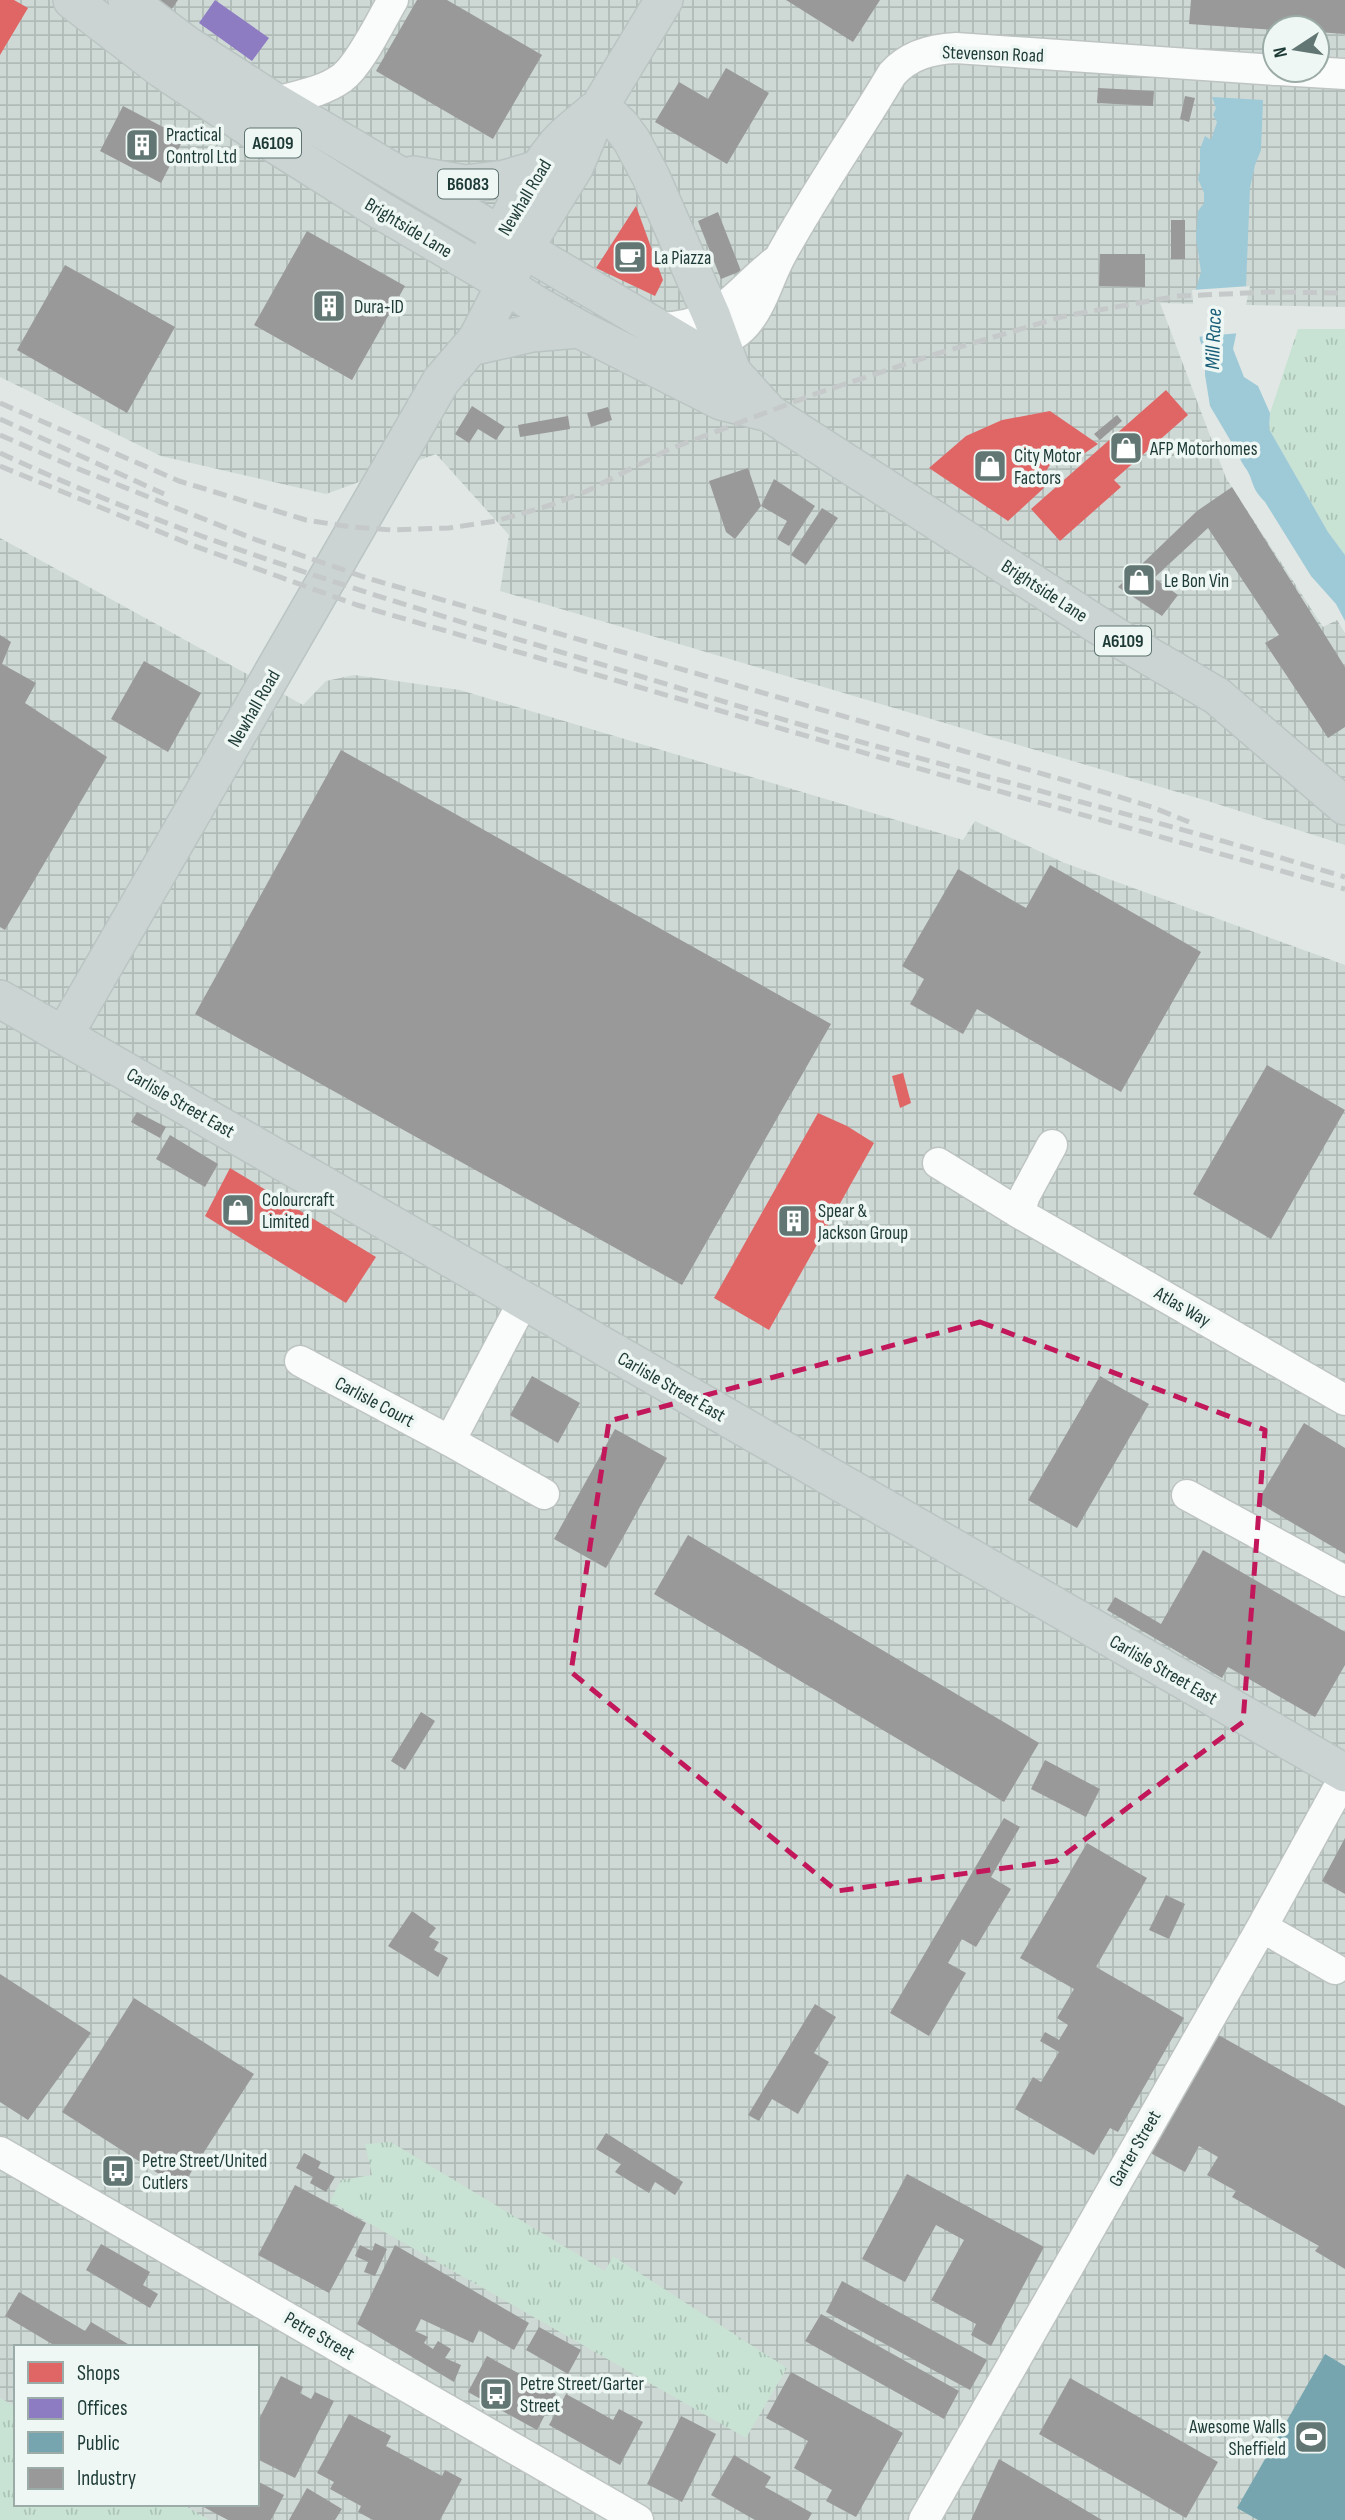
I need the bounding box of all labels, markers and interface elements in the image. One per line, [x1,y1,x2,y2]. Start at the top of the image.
north arrow [1261,14,1331,84]
street label: Stevenson Road [942,41,1044,68]
text: N [1269,45,1293,60]
place label: Practical Control Ltd [166,124,237,169]
building icon: Practical Control Ltd [123,126,161,164]
road number: A6109 [245,128,301,158]
street label: Newhall Road [494,155,557,240]
road number: B6083 [438,169,498,198]
street label: Brightside Lane [360,193,456,263]
cafe icon: La Piazza [611,238,649,276]
place label: La Piazza [654,247,711,270]
building icon: Dura-ID [310,287,348,325]
place label: Dura-ID [354,296,404,319]
water label: Mill Race [1200,308,1227,370]
shop icon: AFP Motorhomes [1107,429,1145,467]
place label: AFP Motorhomes [1149,438,1258,461]
place label: City Motor Factors [1014,445,1082,490]
shop icon: City Motor Factors [971,447,1009,485]
street label: Brightside Lane [997,555,1092,628]
shop icon: Le Bon Vin [1120,561,1158,599]
place label: Le Bon Vin [1164,570,1229,593]
road number: A6109 [1095,626,1151,656]
street label: Newhall Road [223,666,286,751]
street label: Carlisle Street East [122,1063,238,1144]
place label: Colourcraft Limited [262,1189,335,1234]
shop icon: Colourcraft Limited [219,1191,257,1229]
place label: Spear & Jackson Group [817,1200,908,1245]
building icon: Spear & Jackson Group [775,1202,813,1240]
street label: Atlas Way [1149,1282,1215,1333]
street label: Carlisle Street East [613,1347,729,1428]
street label: Carlisle Court [331,1372,418,1433]
street label: Carlisle Street East [1105,1630,1221,1711]
street label: Garter Street [1104,2106,1166,2191]
place label: Petre Street/United Cutlers [142,2150,267,2195]
bus stop icon: Petre Street/United Cutlers [99,2152,137,2190]
street label: Petre Street [280,2307,359,2366]
legend [14,2345,259,2506]
text: Shops [77,2361,120,2386]
place label: Petre Street/Garter Street [520,2373,644,2418]
bus stop icon: Petre Street/Garter Street [477,2375,515,2413]
text: Offices [77,2396,128,2421]
place label: Awesome Walls Sheffield [1188,2416,1286,2461]
sports icon: Awesome Walls Sheffield [1292,2418,1330,2456]
text: Public [77,2431,120,2456]
text: Industry [77,2466,136,2491]

